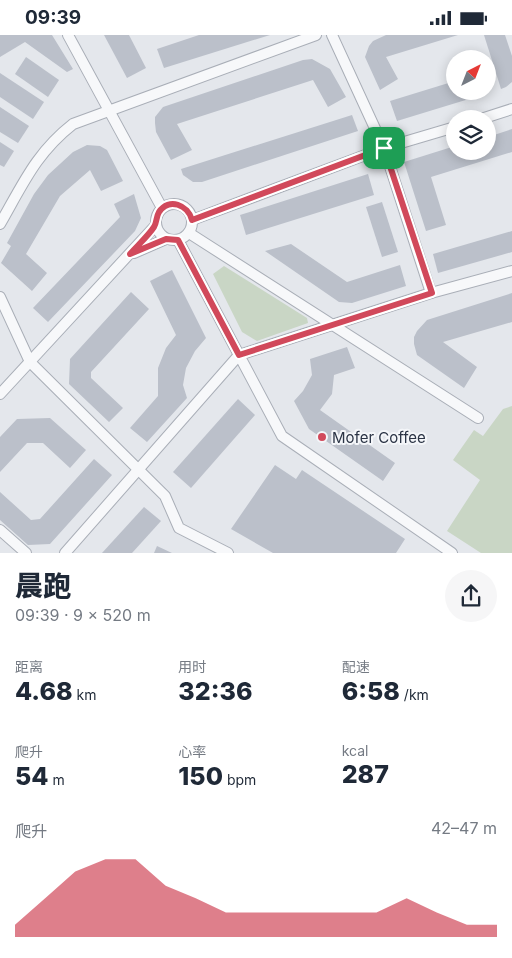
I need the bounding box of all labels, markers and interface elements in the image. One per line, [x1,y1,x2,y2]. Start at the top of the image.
text: 09:39 [25,6,81,29]
north arrow [446,50,496,100]
map controls [446,50,496,160]
button: layers [446,110,496,160]
pin [363,127,405,169]
icon: arrive [370,134,398,162]
place label: Mofer Coffee [332,428,426,447]
marker: Mofer Coffee [316,431,328,443]
text: 晨跑 [15,569,71,603]
button: share [445,570,497,622]
text: 09:39 · 9 × 520 m [15,605,151,625]
text: 距离 [15,658,43,675]
text: 用时 [178,658,206,675]
text: 配速 [342,658,370,675]
text: 4.68 [15,676,73,706]
text: 32:36 [178,676,252,706]
text: 6:58 [342,676,400,706]
text: km [73,686,96,703]
text: /km [400,686,429,703]
text: kcal [342,742,368,759]
text: 爬升 [15,743,43,760]
text: 心率 [178,743,206,760]
text: 287 [342,759,389,789]
text: 54 [15,761,49,791]
text: 150 [178,761,223,791]
text: m [49,771,65,788]
text: bpm [223,771,256,788]
text: 42–47 m [431,818,497,838]
text: 爬升 [15,821,47,841]

